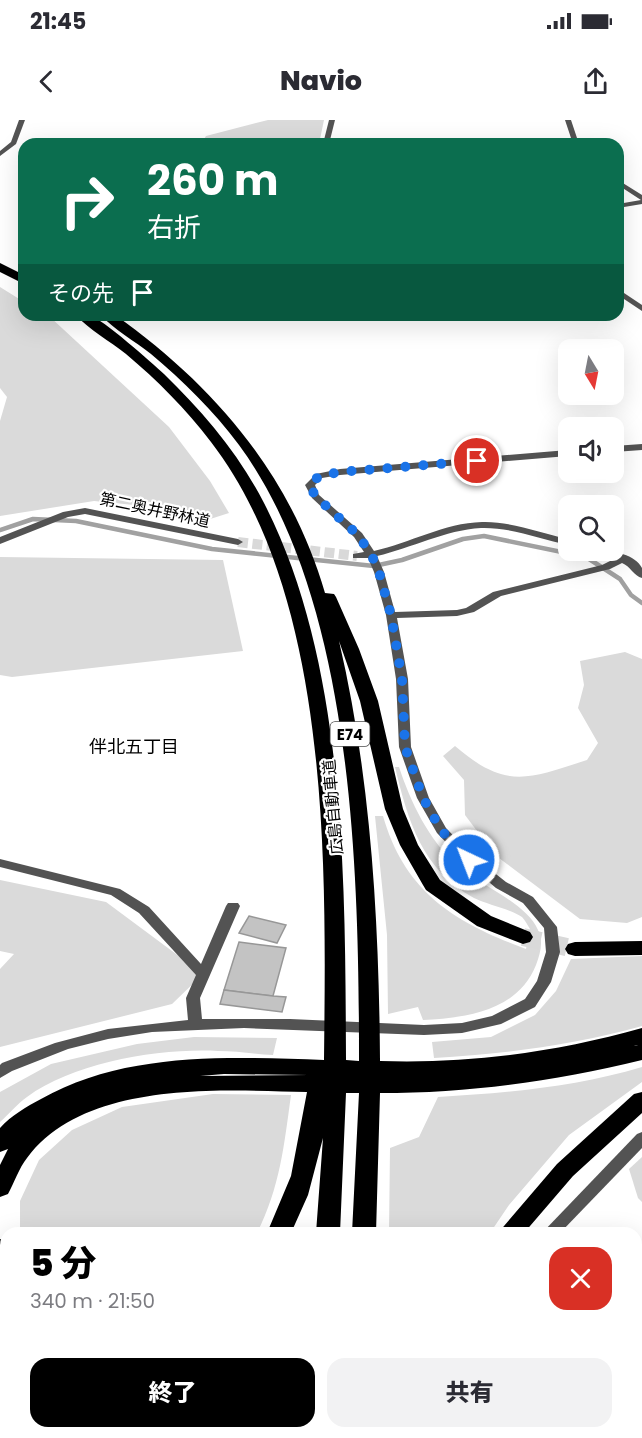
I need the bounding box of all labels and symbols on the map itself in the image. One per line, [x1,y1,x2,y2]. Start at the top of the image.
north arrow [558,339,624,405]
pin [451,435,502,486]
street label: 第二奥井野林道 [98,487,212,533]
road number: E74 [330,722,370,746]
district label: 伴北五丁目 [89,734,179,759]
street label: 広島自動車道 [317,758,349,856]
position arrow [437,828,501,892]

